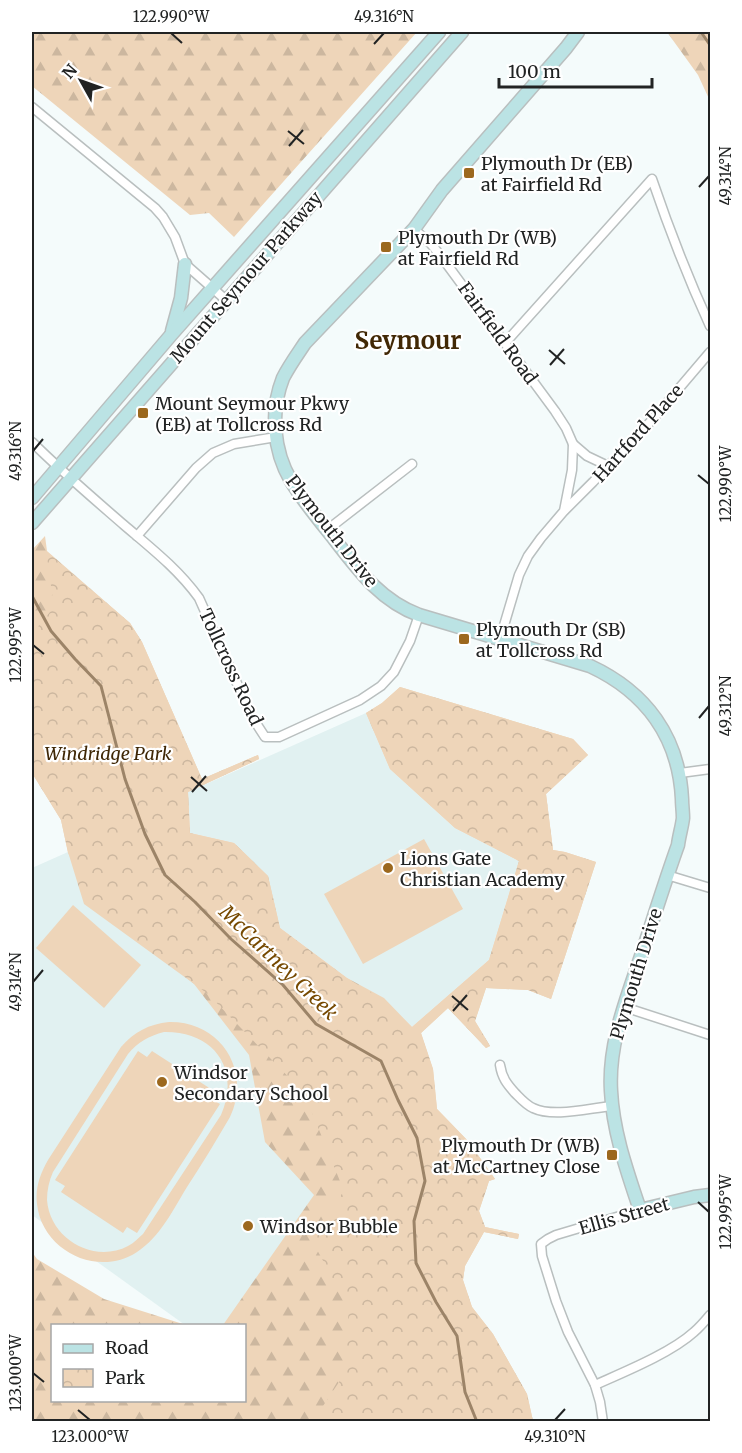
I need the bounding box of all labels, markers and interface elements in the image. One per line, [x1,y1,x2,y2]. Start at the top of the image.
text: 122.990°W [133,7,210,26]
text: 49.316°N [354,7,414,26]
north arrow [51,51,111,111]
scale bar [499,51,652,89]
text: N [58,60,81,83]
text: 100 m [508,60,561,83]
text: 49.314°N [716,146,735,206]
place label: Plymouth Dr (EB) at Fairfield Rd [481,152,633,196]
marker: Plymouth Dr (EB) at Fairfield Rd [462,166,476,180]
street label: Mount Seymour Parkway [165,186,327,368]
place label: Plymouth Dr (WB) at Fairfield Rd [398,226,557,270]
marker: Plymouth Dr (WB) at Fairfield Rd [379,240,393,254]
street label: Fairfield Road [453,278,543,389]
district label: Seymour [355,325,461,356]
street label: Hartford Place [588,379,688,487]
place label: Mount Seymour Pkwy (EB) at Tollcross Rd [155,392,350,436]
marker: Mount Seymour Pkwy (EB) at Tollcross Rd [136,406,150,420]
text: 49.316°N [6,421,25,481]
text: 122.990°W [716,445,735,522]
street label: Plymouth Drive [281,470,383,592]
street label: Tollcross Road [194,605,268,729]
text: 122.995°W [6,607,25,682]
place label: Plymouth Dr (SB) at Tollcross Rd [476,618,626,662]
marker: Plymouth Dr (SB) at Tollcross Rd [457,632,471,646]
text: 49.312°N [716,675,735,736]
park label: Windridge Park [44,742,172,765]
place label: Lions Gate Christian Academy [400,847,565,891]
marker: Lions Gate Christian Academy [381,861,395,875]
water label: McCartney Creek [214,899,343,1025]
street label: Plymouth Drive [605,905,667,1043]
text: 49.314°N [6,952,25,1012]
place label: Windsor Secondary School [173,1061,329,1105]
marker: Windsor Secondary School [155,1075,169,1089]
place label: Plymouth Dr (WB) at McCartney Close [433,1134,600,1178]
marker: Plymouth Dr (WB) at McCartney Close [605,1148,619,1162]
text: 122.995°W [716,1174,735,1249]
street label: Ellis Street [576,1192,672,1240]
place label: Windsor Bubble [259,1215,398,1238]
marker: Windsor Bubble [241,1219,255,1233]
legend [51,1324,246,1402]
text: 123.000°W [6,1333,25,1412]
text: Road [105,1336,149,1359]
text: Park [105,1366,146,1389]
text: 123.000°W [51,1427,130,1446]
text: 49.310°N [524,1427,586,1446]

